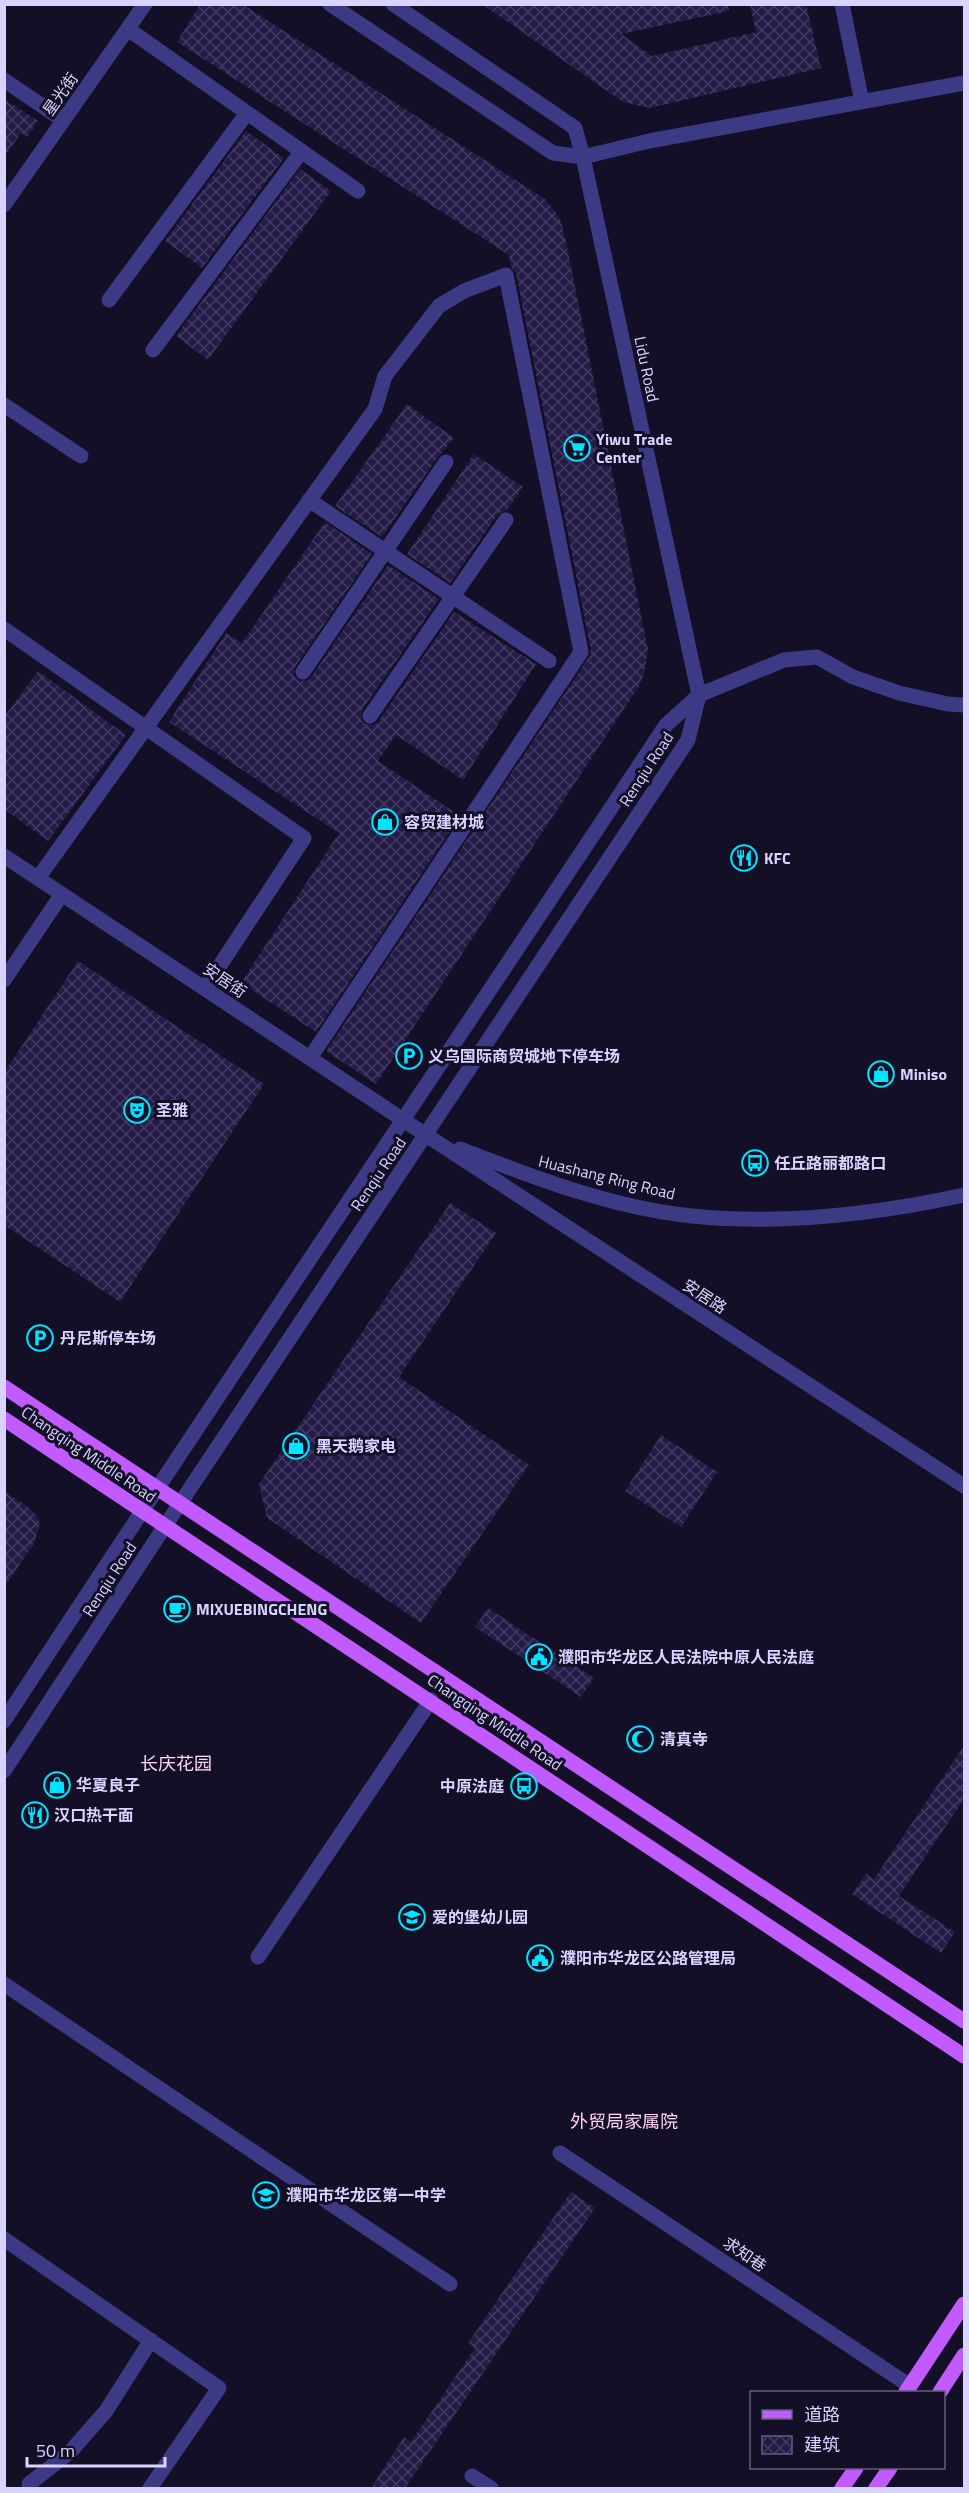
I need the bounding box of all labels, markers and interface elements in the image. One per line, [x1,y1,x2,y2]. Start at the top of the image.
street label: 星光街 [36,67,84,121]
street label: Lidu Road [628,334,666,404]
place label: Yiwu Trade Center [596,427,672,469]
supermarket icon: Yiwu Trade Center [562,433,592,463]
street label: Renqiu Road [613,727,679,811]
shop icon: 容贸建材城 [370,807,400,837]
place label: 容贸建材城 [404,810,484,834]
restaurant icon: KFC [729,843,759,873]
place label: KFC [764,846,791,870]
street label: 安居街 [198,957,252,1003]
parking icon: 义乌国际商贸城地下停车场 [394,1041,424,1071]
place label: 义乌国际商贸城地下停车场 [428,1044,620,1068]
shop icon: Miniso [866,1059,896,1089]
place label: Miniso [900,1062,947,1086]
theatre icon: 圣雅 [122,1095,152,1125]
place label: 圣雅 [156,1098,188,1122]
street label: Renqiu Road [344,1132,412,1216]
street label: Huashang Ring Road [536,1148,678,1206]
bus stop icon: 任丘路丽都路口 [740,1148,770,1178]
place label: 任丘路丽都路口 [774,1151,886,1175]
street label: 安居路 [678,1273,732,1319]
parking icon: 丹尼斯停车场 [25,1323,55,1353]
place label: 丹尼斯停车场 [60,1326,156,1350]
street label: Changqing Middle Road [17,1400,161,1508]
shop icon: 黑天鹅家电 [281,1431,311,1461]
place label: 黑天鹅家电 [316,1434,396,1458]
street label: Renqiu Road [76,1537,142,1621]
cafe icon: MIXUEBINGCHENG [162,1594,192,1624]
place label: MIXUEBINGCHENG [196,1597,327,1621]
public building icon: 濮阳市华龙区人民法院中原人民法庭 [524,1642,554,1672]
place label: 濮阳市华龙区人民法院中原人民法庭 [558,1645,814,1669]
street label: Changqing Middle Road [423,1668,567,1776]
mosque icon: 清真寺 [625,1724,655,1754]
place label: 清真寺 [660,1727,708,1751]
district label: 长庆花园 [140,1750,212,1777]
shop icon: 华夏良子 [42,1770,72,1800]
bus stop icon: 中原法庭 [509,1771,539,1801]
place label: 华夏良子 [76,1773,140,1797]
place label: 中原法庭 [440,1774,504,1798]
restaurant icon: 汉口热干面 [20,1800,50,1830]
place label: 汉口热干面 [54,1803,134,1827]
school or university icon: 爱的堡幼儿园 [397,1902,427,1932]
place label: 爱的堡幼儿园 [432,1905,528,1929]
public building icon: 濮阳市华龙区公路管理局 [525,1943,555,1973]
place label: 濮阳市华龙区公路管理局 [560,1946,736,1970]
district label: 外贸局家属院 [570,2108,678,2135]
school or university icon: 濮阳市华龙区第一中学 [251,2180,281,2210]
place label: 濮阳市华龙区第一中学 [286,2183,446,2207]
street label: 求知巷 [718,2231,772,2277]
legend [750,2391,945,2469]
text: 道路 [804,2401,840,2428]
scale bar [27,2430,165,2468]
text: 建筑 [804,2431,840,2458]
text: 50 m [36,2437,75,2464]

